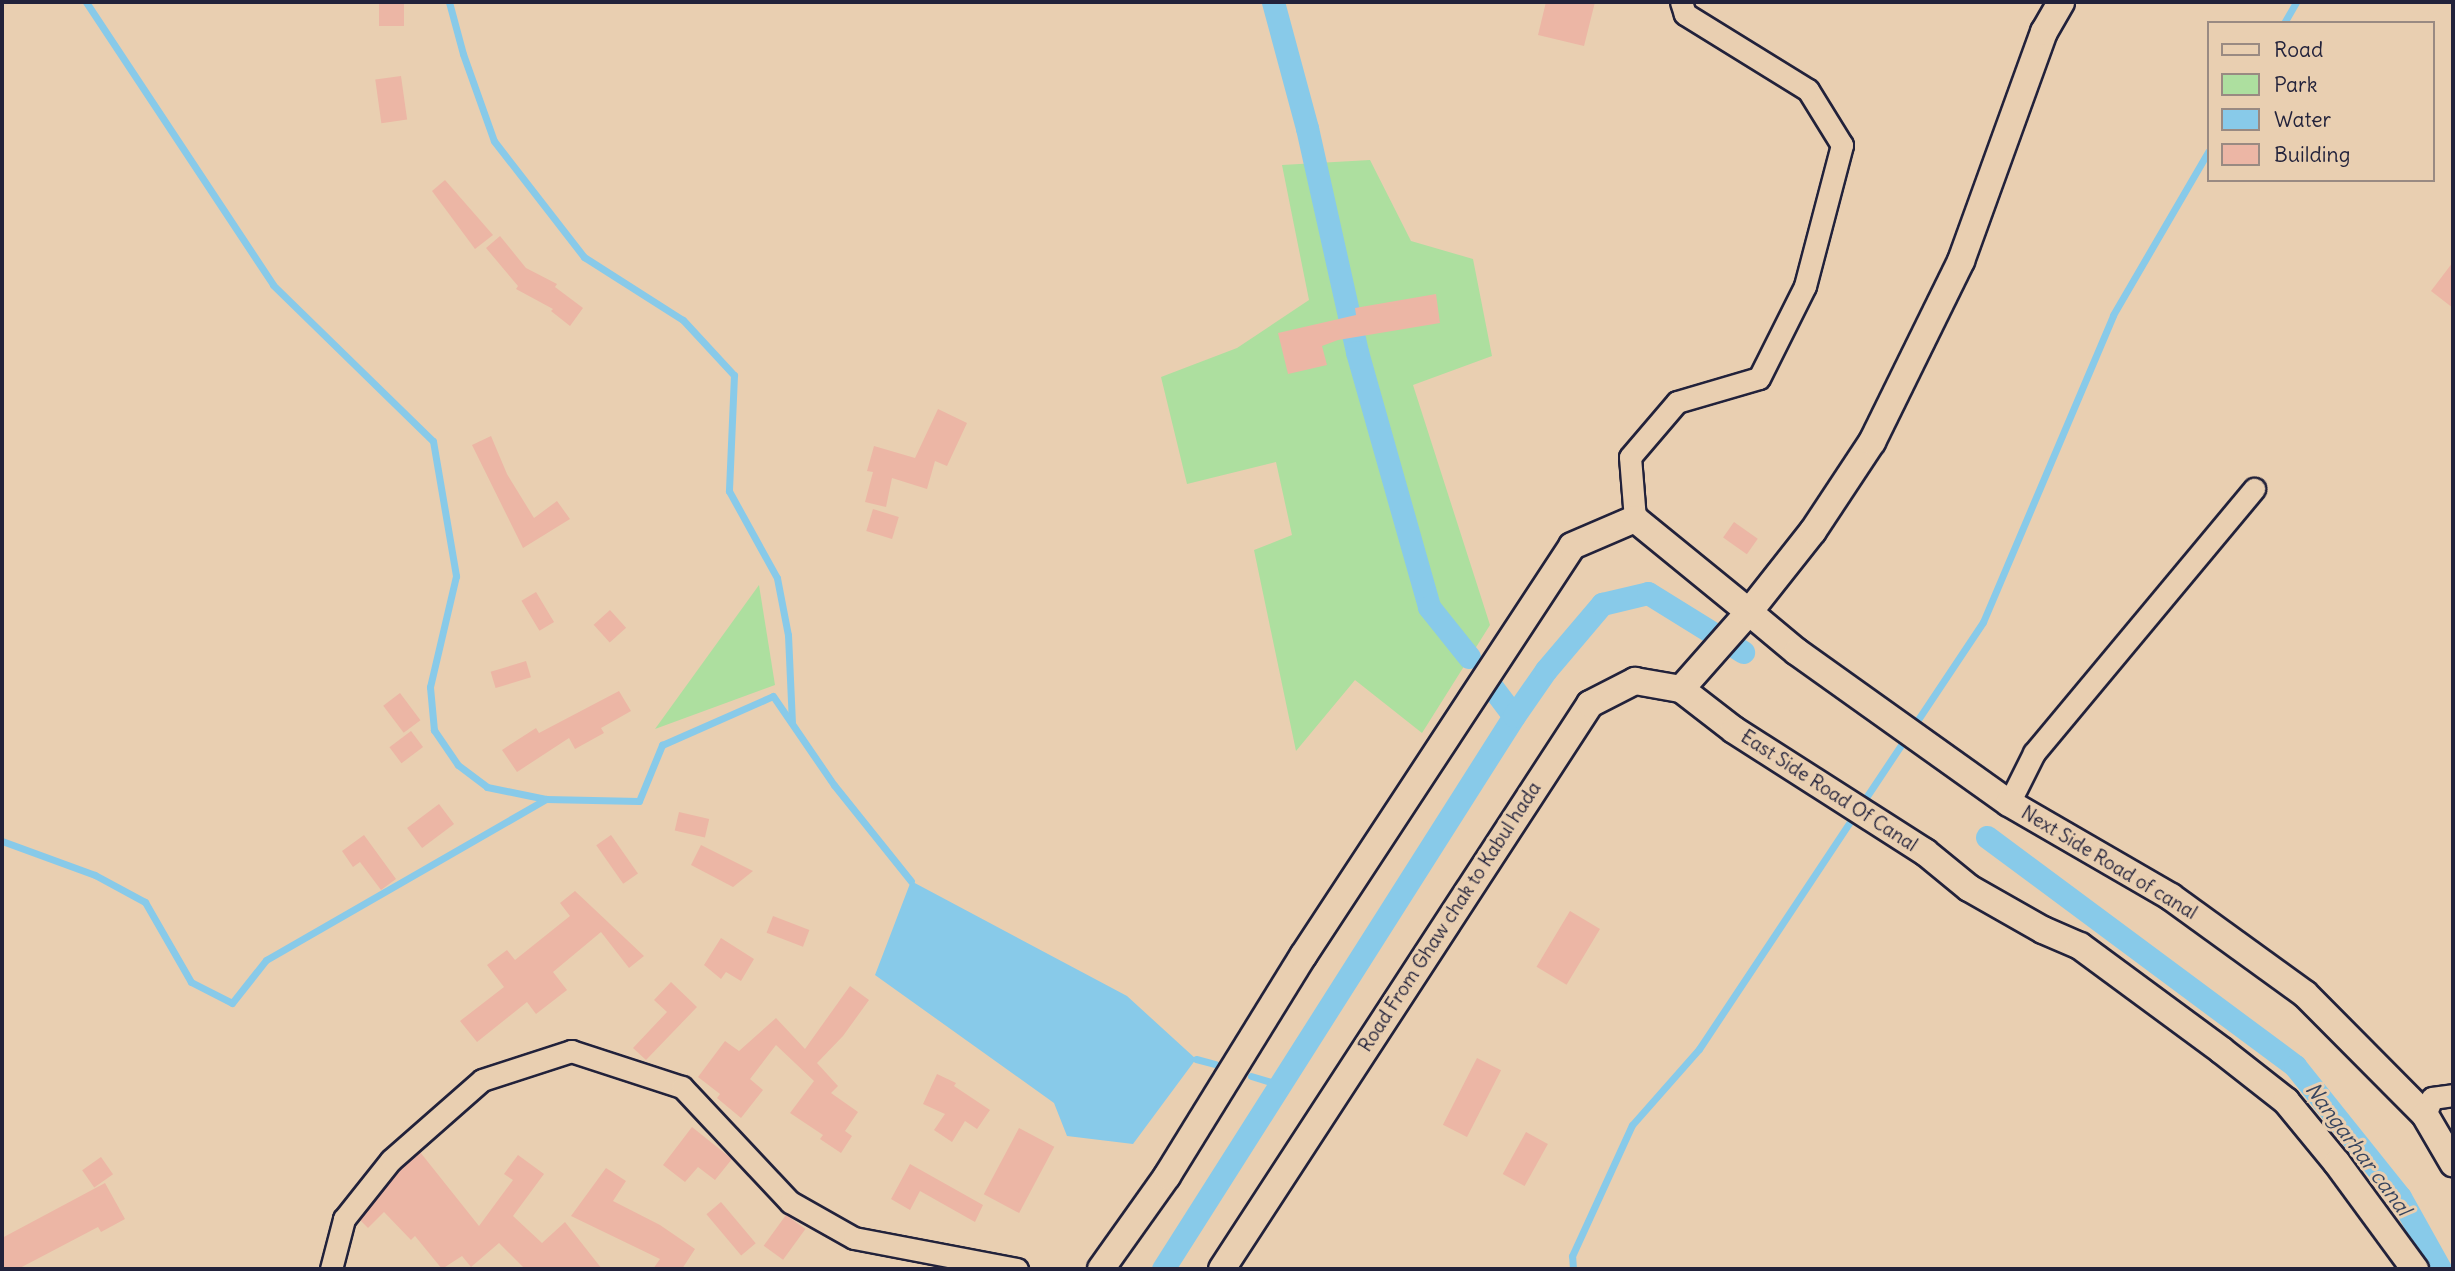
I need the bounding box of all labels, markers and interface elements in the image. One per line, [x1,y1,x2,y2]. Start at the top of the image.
legend [2206,21,2434,182]
text: Road [2274,36,2323,63]
text: Park [2274,71,2317,98]
text: Water [2274,106,2331,133]
text: Building [2274,141,2350,168]
street label: East Side Road Of Canal [1736,725,1922,857]
street label: Road From Ghaw chak to Kabul hada [1354,778,1546,1056]
street label: Next Side Road of canal [2017,801,2201,925]
water label: Nangarhar canal [2300,1078,2416,1220]

